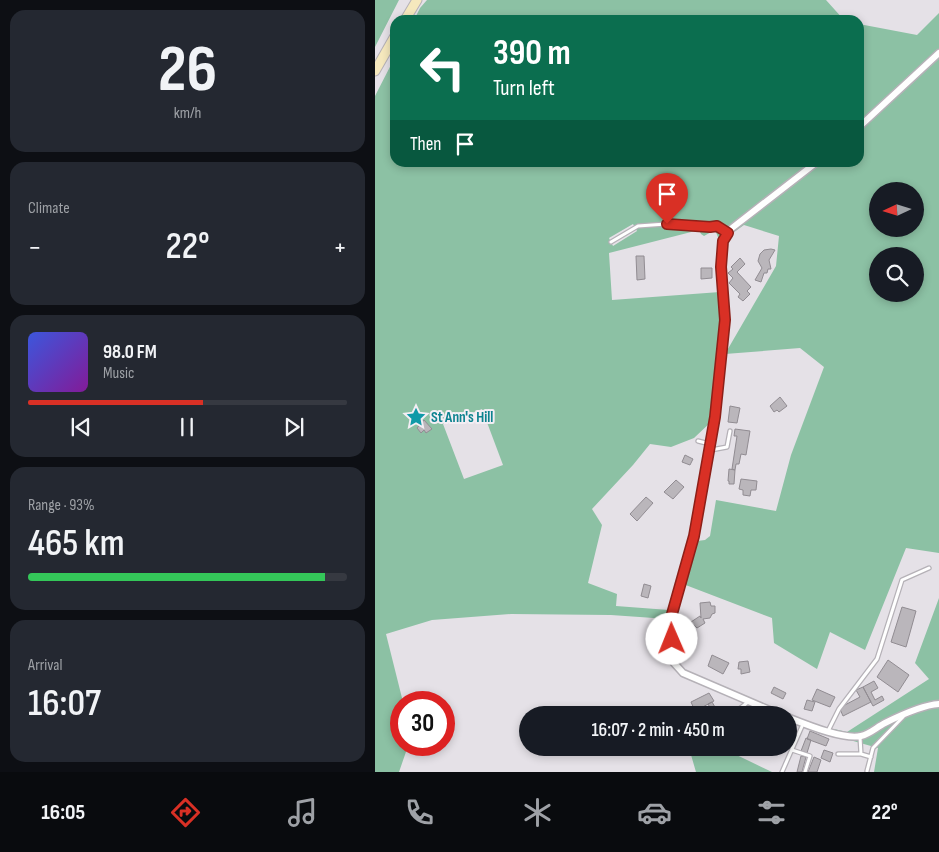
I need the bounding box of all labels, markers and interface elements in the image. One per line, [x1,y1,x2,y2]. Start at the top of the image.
text: 26 [158,32,217,110]
text: 390 m [493,32,571,75]
icon: left [410,35,475,100]
text: Turn left [493,75,555,102]
text: km/h [174,104,201,123]
icon: arrive [451,130,479,158]
text: Then [410,133,441,156]
pin [646,173,688,224]
icon: arrive [653,180,681,208]
north arrow [869,182,924,238]
map controls [869,182,924,302]
text: Climate [28,199,70,218]
text: 22° [165,224,210,269]
text: − [28,231,42,264]
text: + [333,231,347,264]
button: search [869,247,924,302]
text: 98.0 FM [103,341,157,364]
text: Music [103,364,134,383]
place icon: St Ann's Hill [405,406,427,428]
place label: St Ann's Hill [431,408,493,427]
icon: previous [67,413,95,441]
icon: pause [173,413,201,441]
icon: next [280,413,308,441]
text: Range · 93% [28,496,95,515]
text: 465 km [28,521,125,566]
position arrow [645,612,697,664]
text: Arrival [28,656,62,675]
text: 16:07 [28,681,101,726]
speed limit sign: 30 [390,691,455,756]
text: 16:07 · 2 min · 450 m [591,719,725,742]
icon: directions [168,795,203,830]
icon: music [285,795,320,830]
icon: phone [402,795,437,830]
icon: climate [520,795,555,830]
icon: car [637,795,672,830]
icon: filters [754,795,789,830]
text: 16:05 [41,799,85,826]
text: 22° [872,799,898,826]

